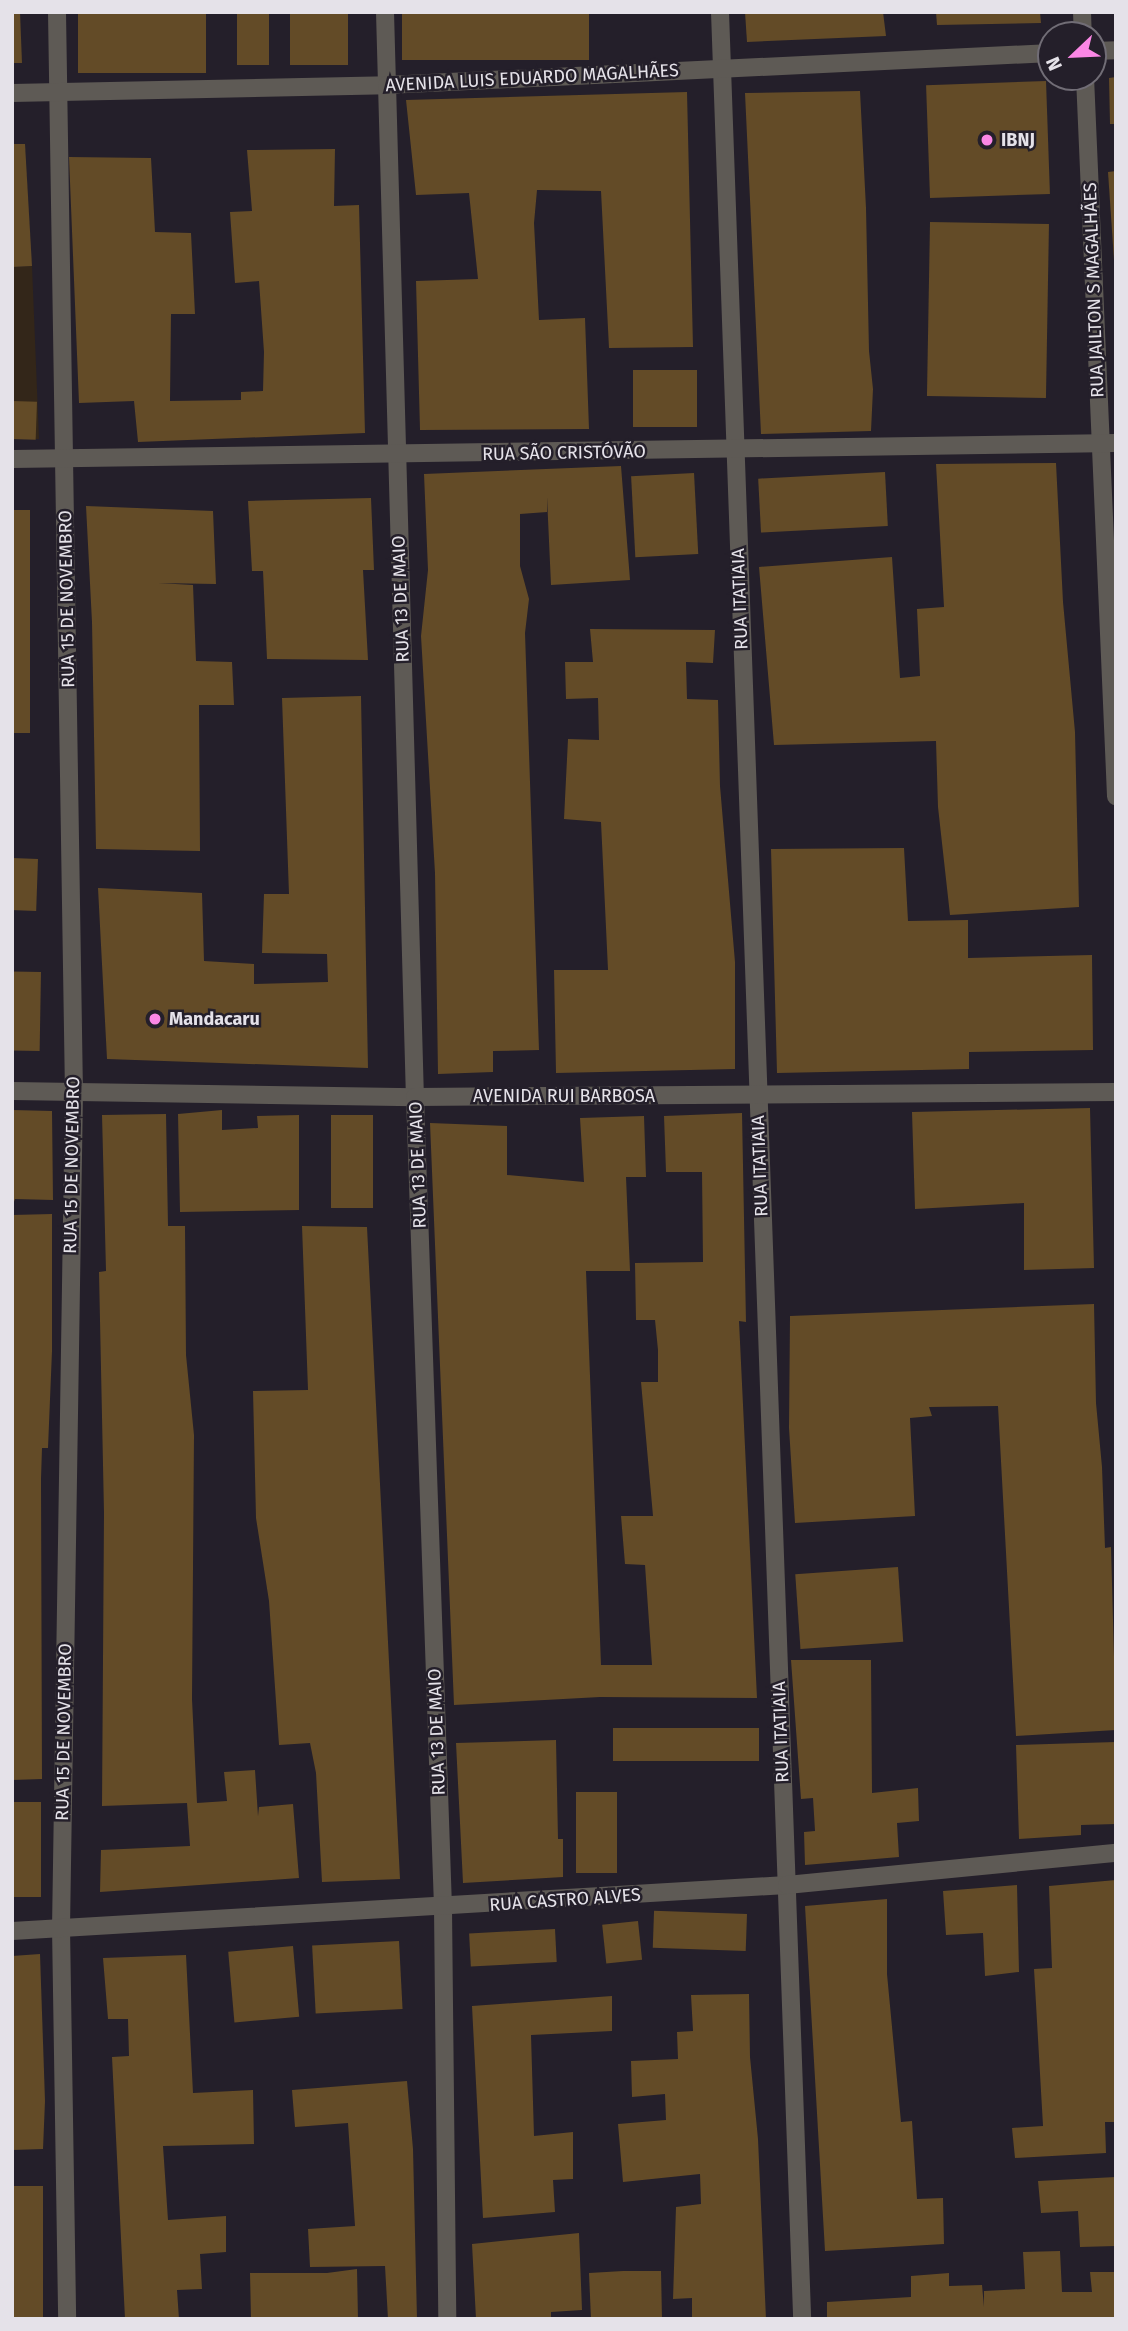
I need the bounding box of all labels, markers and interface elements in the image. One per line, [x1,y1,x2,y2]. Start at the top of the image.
north arrow [1037,21,1107,91]
text: N [1041,53,1067,74]
street label: AVENIDA LUIS EDUARDO MAGALHÃES [385,60,679,96]
place label: IBNJ [1001,129,1035,151]
marker: IBNJ [979,132,995,148]
street label: RUA JAILTON S MAGALHÃES [1079,182,1109,398]
street label: RUA SÃO CRISTÓVÃO [482,441,646,465]
street label: RUA 15 DE NOVEMBRO [55,510,79,688]
street label: RUA 13 DE MAIO [388,535,414,663]
street label: RUA ITATIAIA [727,548,753,650]
place label: Mandacaru [169,1008,260,1030]
marker: Mandacaru [147,1011,163,1027]
street label: RUA 15 DE NOVEMBRO [60,1076,84,1254]
street label: AVENIDA RUI BARBOSA [473,1085,655,1107]
street label: RUA 13 DE MAIO [405,1101,431,1229]
street label: RUA ITATIAIA [747,1115,773,1217]
street label: RUA 15 DE NOVEMBRO [52,1643,76,1821]
street label: RUA 13 DE MAIO [424,1668,450,1796]
street label: RUA ITATIAIA [768,1681,794,1783]
street label: RUA CASTRO ALVES [489,1884,641,1916]

